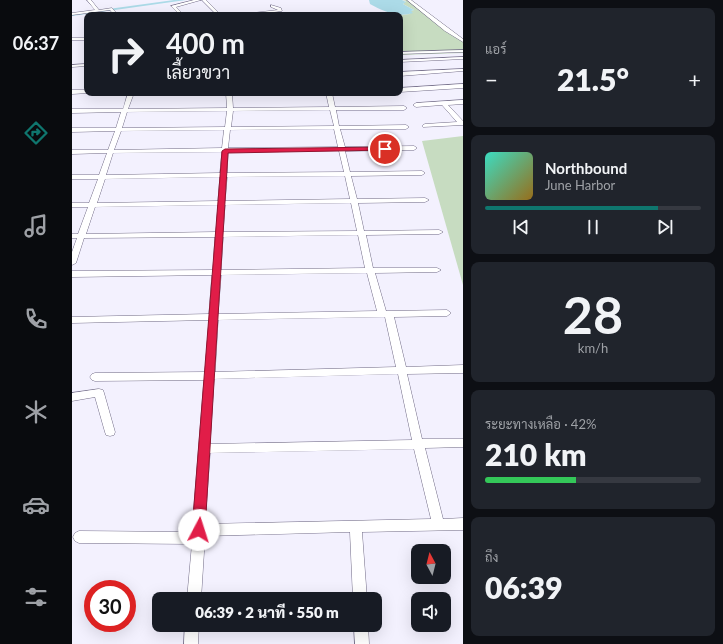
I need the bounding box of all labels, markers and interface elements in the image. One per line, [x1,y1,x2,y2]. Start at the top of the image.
text: 400 m [166,26,245,60]
icon: right [100,28,152,80]
text: 06:37 [13,32,59,54]
text: แอร์ [485,41,506,57]
text: เลี้ยวขวา [166,61,230,83]
text: 21.5° [557,61,629,97]
text: − [485,66,498,93]
text: + [688,66,701,93]
icon: directions [22,119,50,147]
pin [368,132,402,166]
icon: arrive [374,138,396,160]
text: Northbound [545,159,627,177]
text: June Harbor [545,177,615,193]
icon: music [22,212,50,240]
icon: previous [510,216,532,238]
icon: pause [582,216,604,238]
icon: next [654,216,676,238]
text: 28 [563,283,623,345]
icon: phone [22,305,50,333]
text: km/h [578,340,608,356]
icon: climate [22,398,50,426]
text: ระยะทางเหลือ · 42% [485,416,596,432]
text: 210 km [485,436,586,472]
icon: car [22,491,50,519]
position arrow [178,509,220,551]
north arrow [411,544,451,584]
map controls [411,544,451,632]
text: ถึง [485,549,498,565]
text: 06:39 [485,569,563,605]
speed limit sign: 30 [84,580,136,632]
icon: filters [22,583,50,611]
button: sound [411,592,451,632]
text: 06:39 · 2 นาที · 550 m [195,603,339,621]

